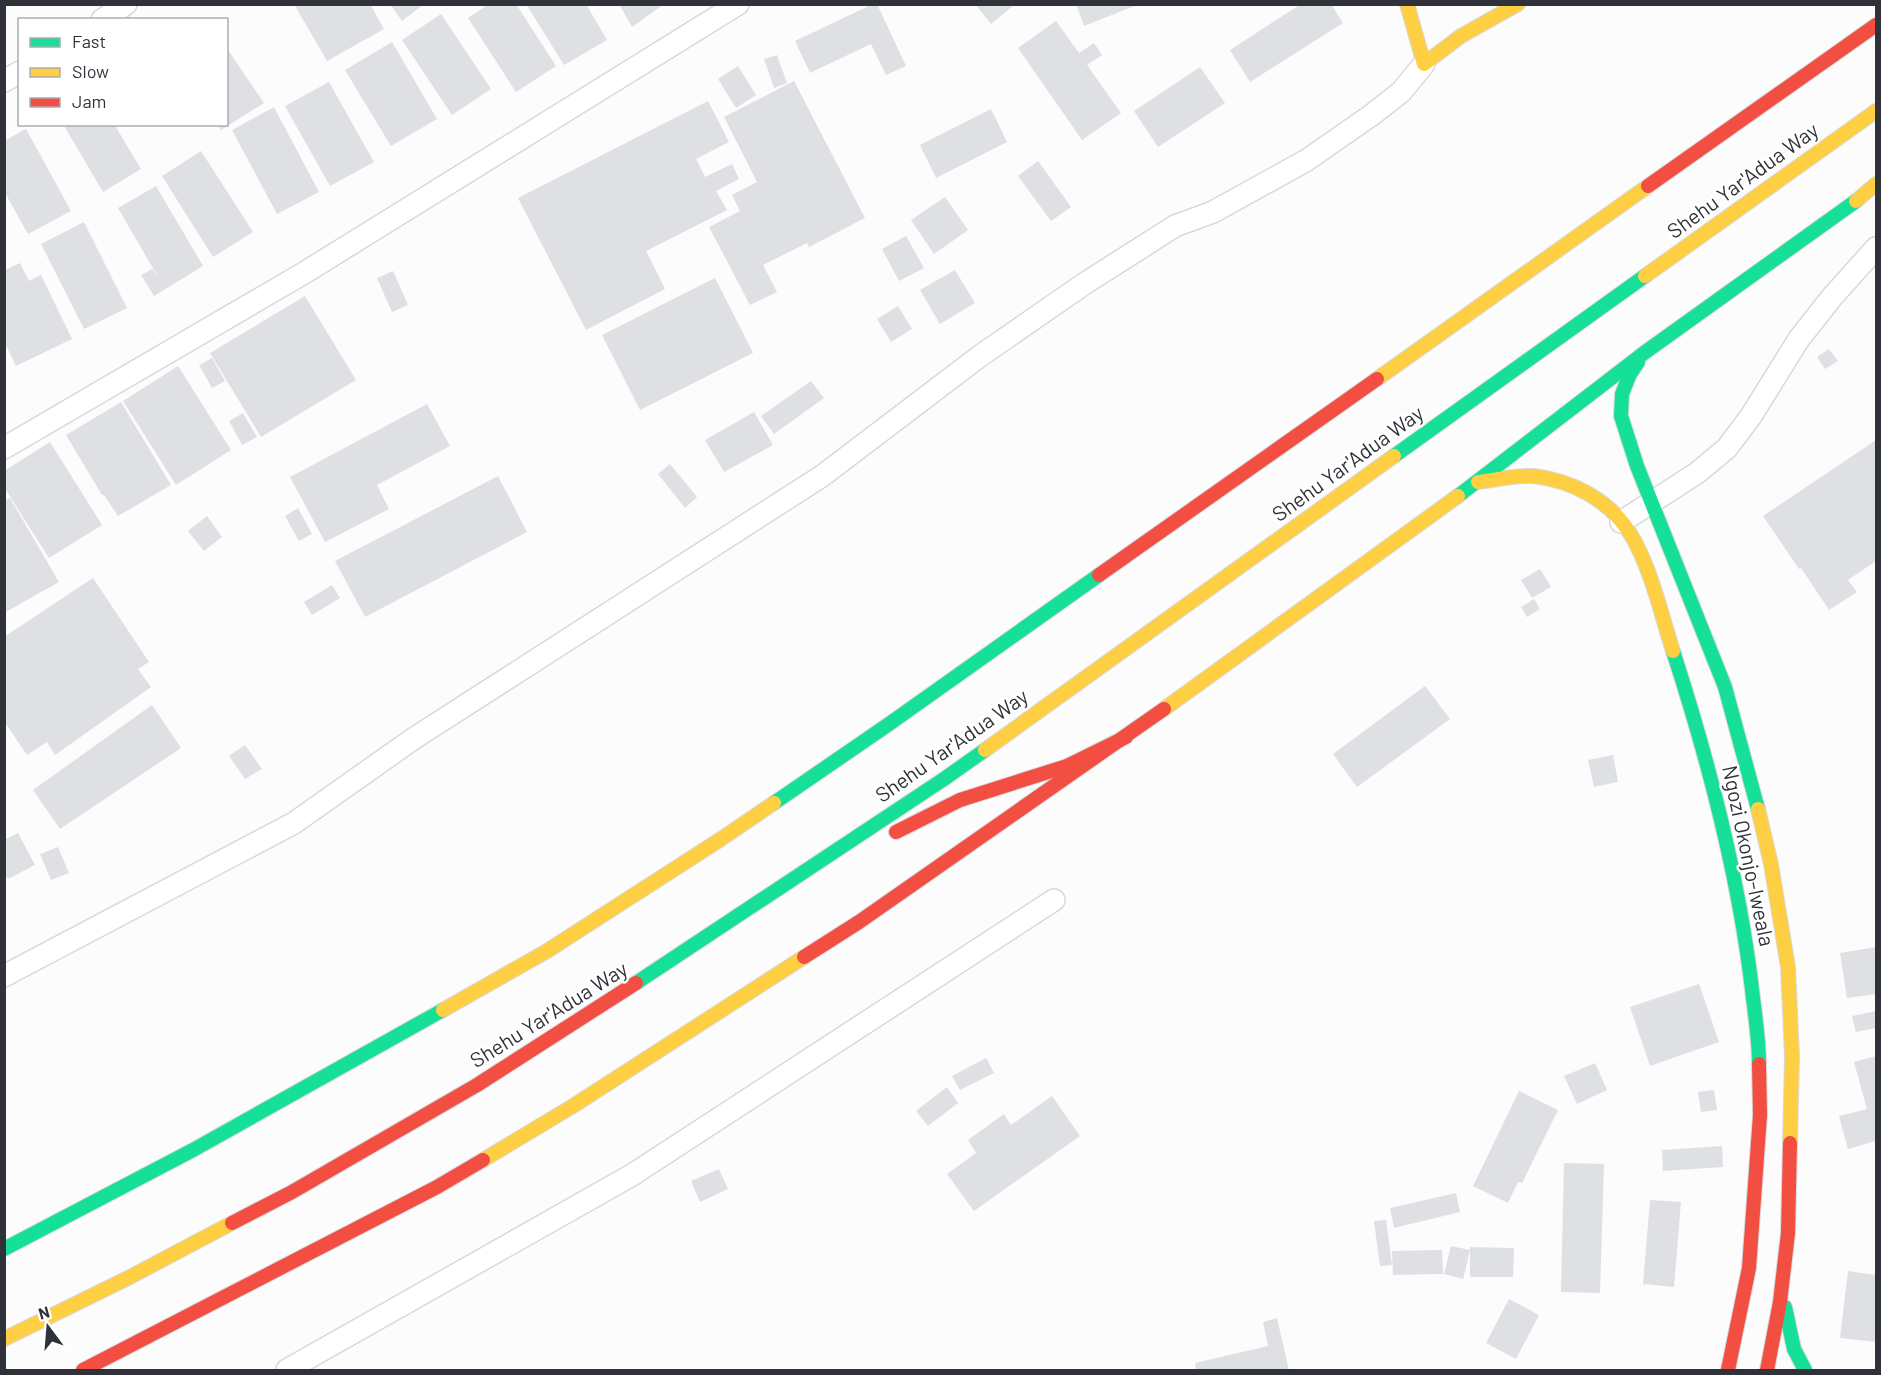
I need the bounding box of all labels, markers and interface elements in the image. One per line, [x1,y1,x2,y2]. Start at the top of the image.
legend [18,18,228,126]
text: Fast [72,30,106,52]
text: Slow [72,60,109,82]
text: Jam [72,90,106,112]
street label: Shehu Yar'Adua Way [1662,116,1823,243]
street label: Shehu Yar'Adua Way [1267,399,1428,526]
street label: Shehu Yar'Adua Way [870,683,1033,807]
street label: Ngozi Okonjo-Iweala [1718,763,1781,948]
street label: Shehu Yar'Adua Way [465,955,632,1072]
north arrow [18,1297,78,1357]
text: N [36,1302,51,1323]

